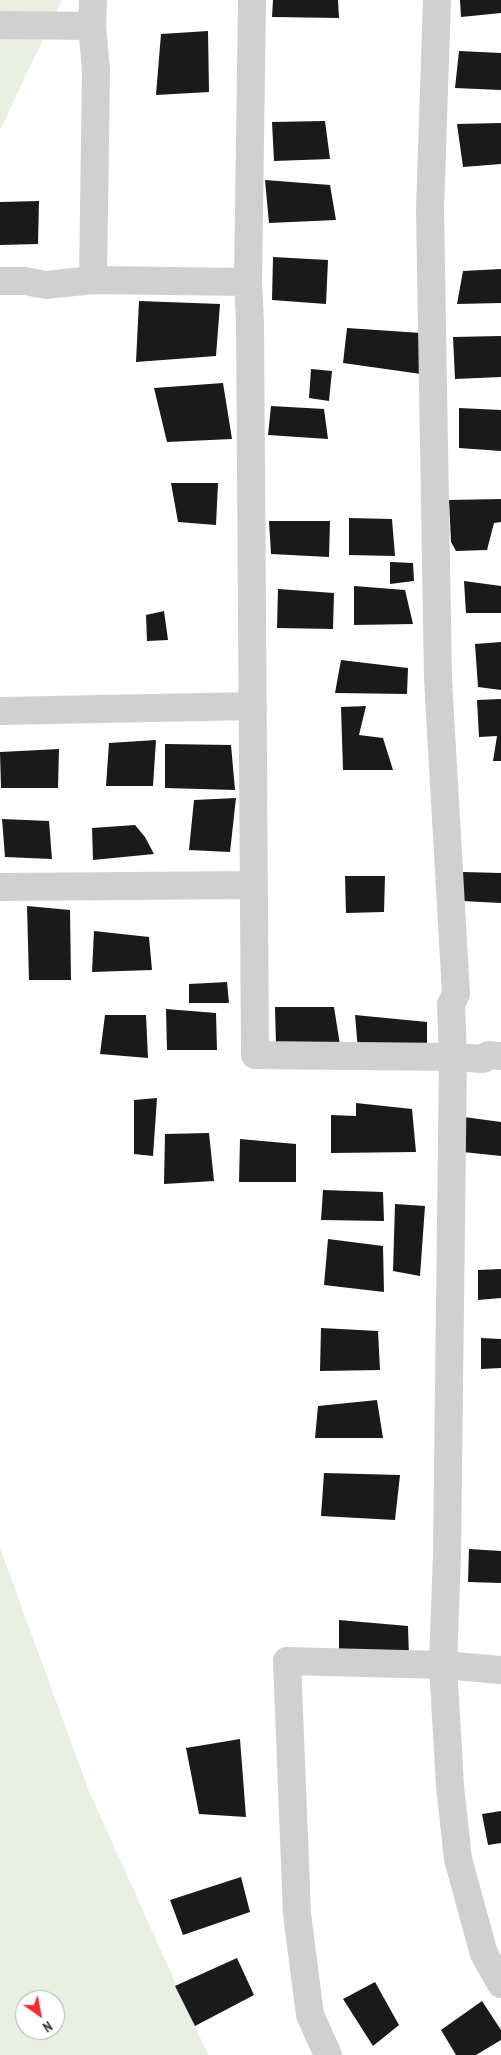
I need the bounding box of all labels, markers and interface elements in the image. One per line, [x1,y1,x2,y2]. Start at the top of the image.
north arrow [15,1990,65,2040]
text: N [40,2017,56,2036]

